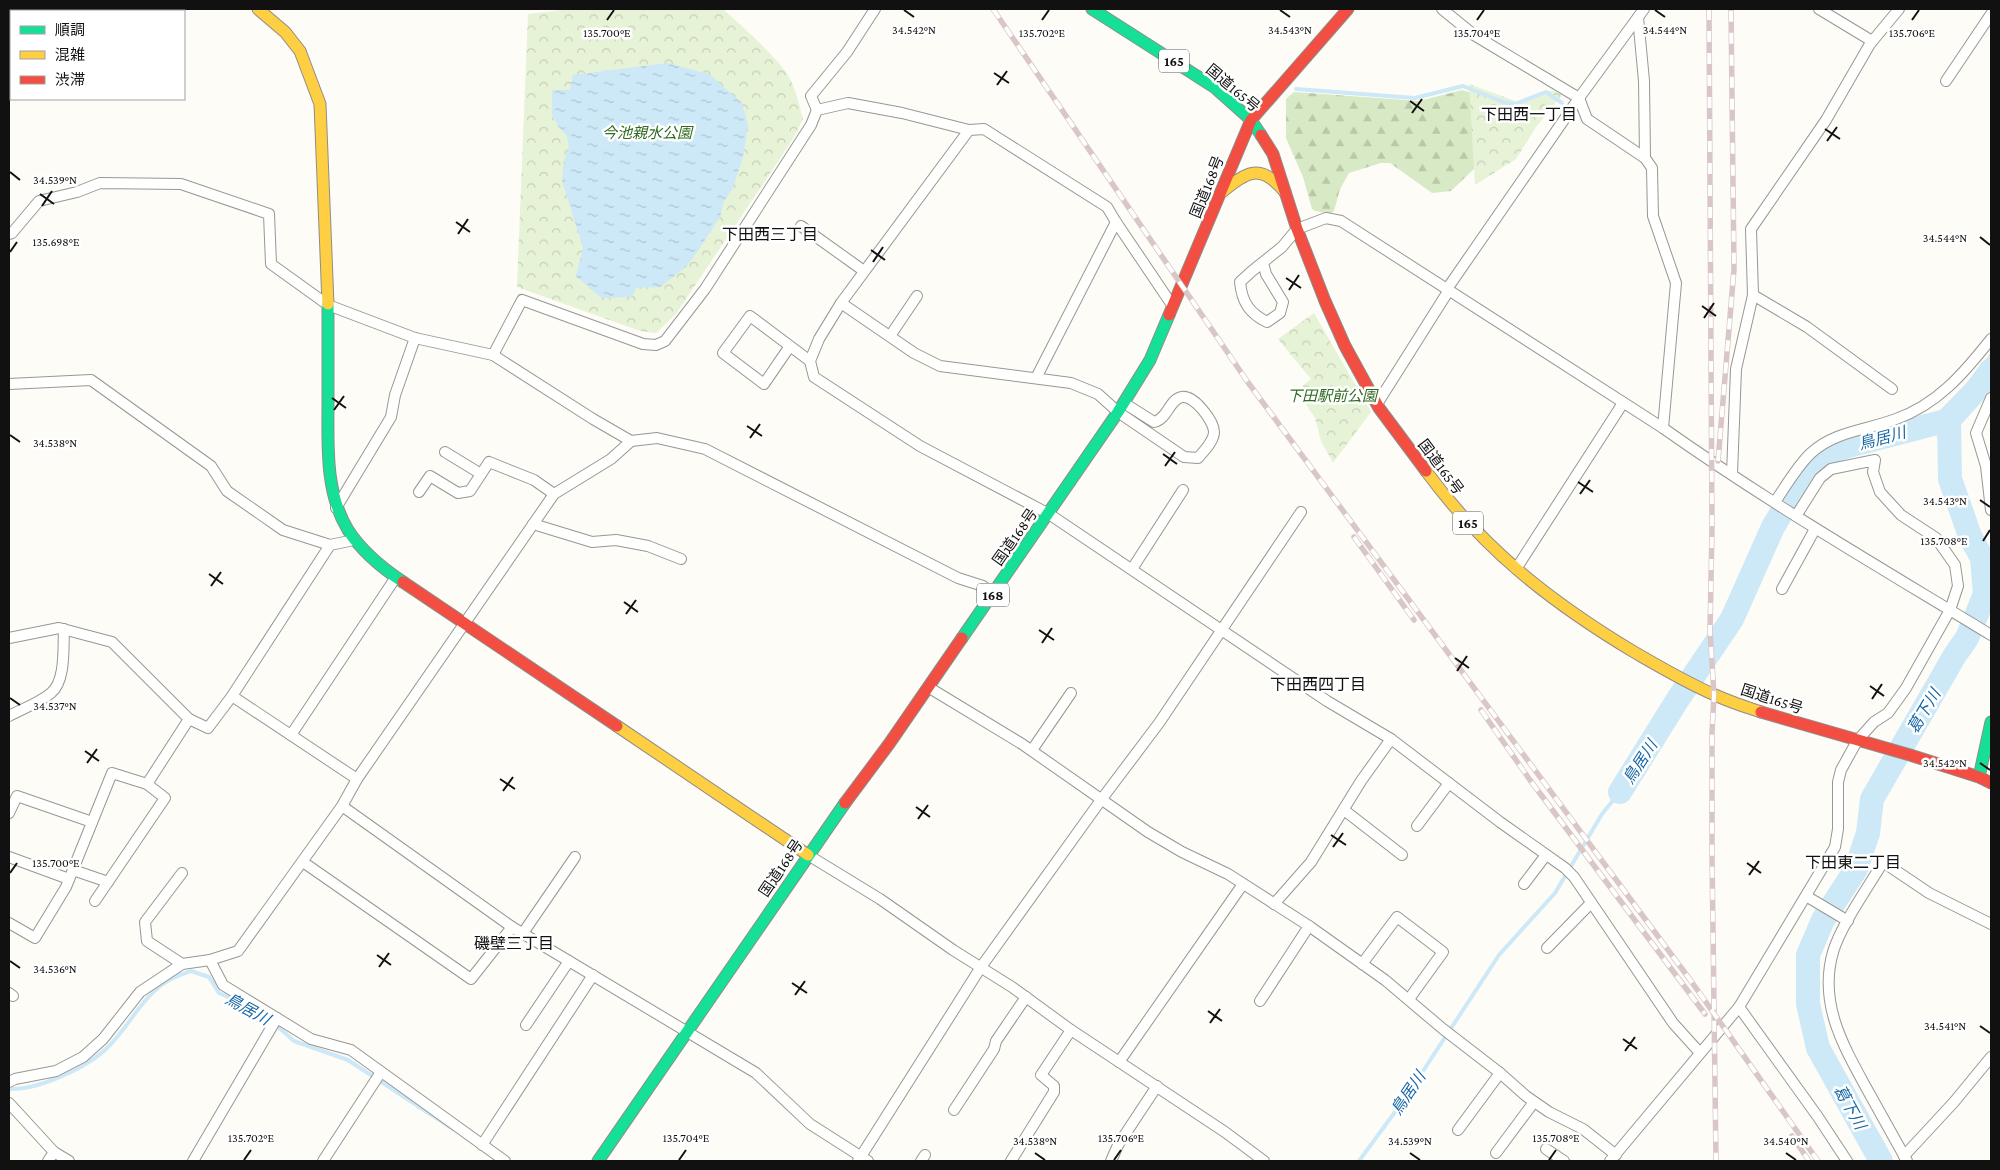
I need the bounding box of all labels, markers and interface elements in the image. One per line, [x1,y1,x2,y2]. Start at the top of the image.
legend [10,10,185,100]
text: 順調 [55,22,85,38]
text: 34.542°N [892,23,936,37]
text: 34.543°N [1268,23,1312,37]
text: 34.544°N [1643,23,1687,37]
text: 135.700°E [583,26,631,40]
text: 135.702°E [1019,26,1065,40]
text: 135.704°E [1454,26,1501,40]
text: 135.706°E [1889,26,1936,40]
text: 混雑 [55,47,85,63]
road number: 165 [1159,49,1189,72]
street label: 国道165号 [1203,61,1263,115]
text: 渋滞 [55,72,85,88]
district label: 下田西一丁目 [1481,106,1577,123]
park label: 今池親水公園 [602,125,694,141]
street label: 国道168号 [1187,154,1227,220]
text: 34.539°N [33,173,77,187]
district label: 下田西三丁目 [722,226,818,243]
text: 34.544°N [1923,231,1967,245]
text: 135.698°E [33,235,80,249]
park label: 下田駅前公園 [1287,388,1379,404]
water label: 鳥居川 [1857,423,1909,452]
text: 34.538°N [33,436,77,450]
street label: 国道165号 [1415,436,1467,498]
text: 34.543°N [1923,494,1967,508]
street label: 国道168号 [990,506,1040,568]
road number: 165 [1453,512,1483,534]
text: 135.708°E [1921,534,1968,548]
road number: 168 [977,584,1009,606]
district label: 下田西四丁目 [1270,676,1366,693]
street label: 国道165号 [1739,681,1805,717]
water label: 葛下川 [1904,684,1945,736]
text: 34.537°N [33,699,77,713]
water label: 鳥居川 [1620,736,1661,787]
text: 34.542°N [1923,756,1967,770]
street label: 国道168号 [756,836,806,900]
district label: 下田東二丁目 [1805,854,1901,871]
text: 135.700°E [32,856,80,870]
district label: 磯壁三丁目 [474,935,554,952]
text: 34.536°N [33,962,77,976]
water label: 鳥居川 [223,990,275,1029]
text: 34.541°N [1924,1019,1966,1033]
water label: 鳥居川 [1388,1067,1430,1118]
water label: 葛下川 [1831,1082,1870,1134]
text: 135.702°E [228,1131,274,1145]
text: 135.704°E [663,1131,710,1145]
text: 135.706°E [1098,1131,1145,1145]
text: 135.708°E [1533,1131,1580,1145]
text: 34.538°N [1013,1134,1057,1148]
text: 34.539°N [1388,1134,1432,1148]
text: 34.540°N [1763,1134,1809,1148]

